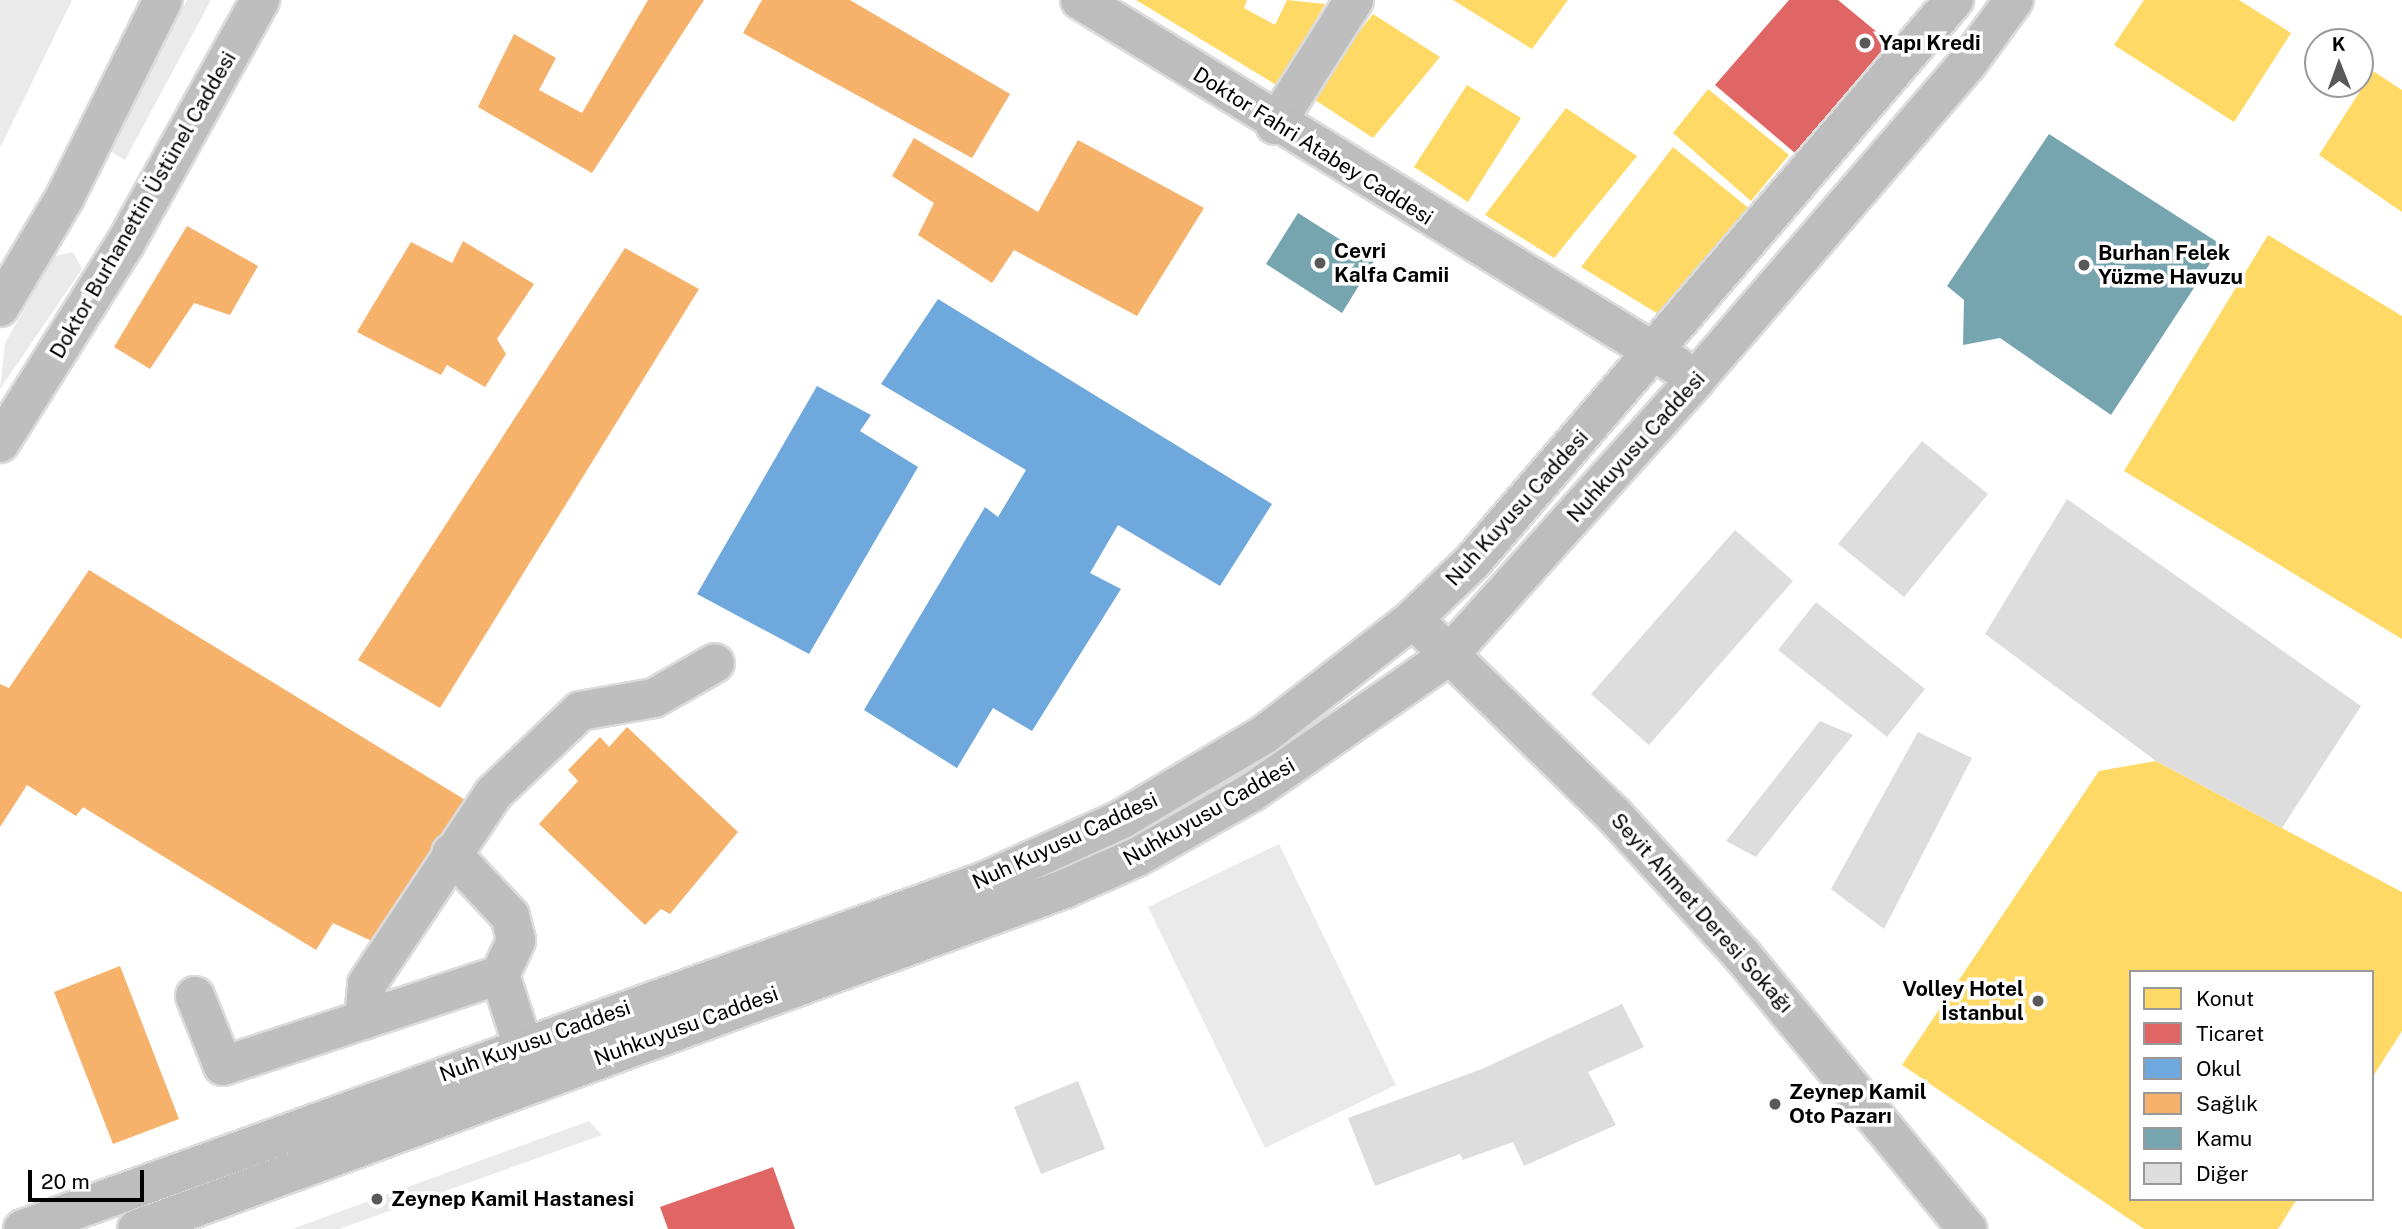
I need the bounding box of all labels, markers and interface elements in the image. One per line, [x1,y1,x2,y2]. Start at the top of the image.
north arrow [2304,28,2374,98]
place label: Yapı Kredi [1879,30,1981,56]
text: K [2332,33,2346,55]
marker: Yapı Kredi [1857,35,1873,51]
street label: Doktor Burhanettin Üstünel Caddesi [45,47,241,363]
street label: Doktor Fahri Atabey Caddesi [1188,62,1438,230]
place label: Cevri Kalfa Camii [1334,238,1449,288]
place label: Burhan Felek Yüzme Havuzu [2098,240,2243,290]
marker: Cevri Kalfa Camii [1312,255,1328,271]
marker: Burhan Felek Yüzme Havuzu [2076,257,2092,273]
street label: Nuhkuyusu Caddesi [1562,366,1710,528]
street label: Nuh Kuyusu Caddesi [1440,425,1594,591]
street label: Nuhkuyusu Caddesi [1119,753,1299,871]
street label: Nuh Kuyusu Caddesi [968,787,1162,895]
street label: Seyit Ahmet Deresi Sokağı [1606,808,1798,1018]
legend [2129,970,2374,1201]
place label: Volley Hotel İstanbul [1902,976,2024,1026]
street label: Nuhkuyusu Caddesi [591,981,781,1071]
text: Konut [2196,986,2254,1011]
marker: Volley Hotel İstanbul [2030,993,2046,1009]
street label: Nuh Kuyusu Caddesi [436,995,634,1087]
text: Ticaret [2196,1021,2264,1046]
text: Okul [2196,1056,2242,1081]
place label: Zeynep Kamil Oto Pazarı [1789,1079,1927,1129]
text: Sağlık [2196,1091,2258,1116]
marker: Zeynep Kamil Oto Pazarı [1767,1096,1783,1112]
text: Kamu [2196,1126,2252,1151]
scale bar [32,1156,147,1200]
text: Diğer [2196,1161,2249,1186]
text: 20 m [41,1169,90,1194]
place label: Zeynep Kamil Hastanesi [391,1186,634,1212]
marker: Zeynep Kamil Hastanesi [369,1191,385,1207]

